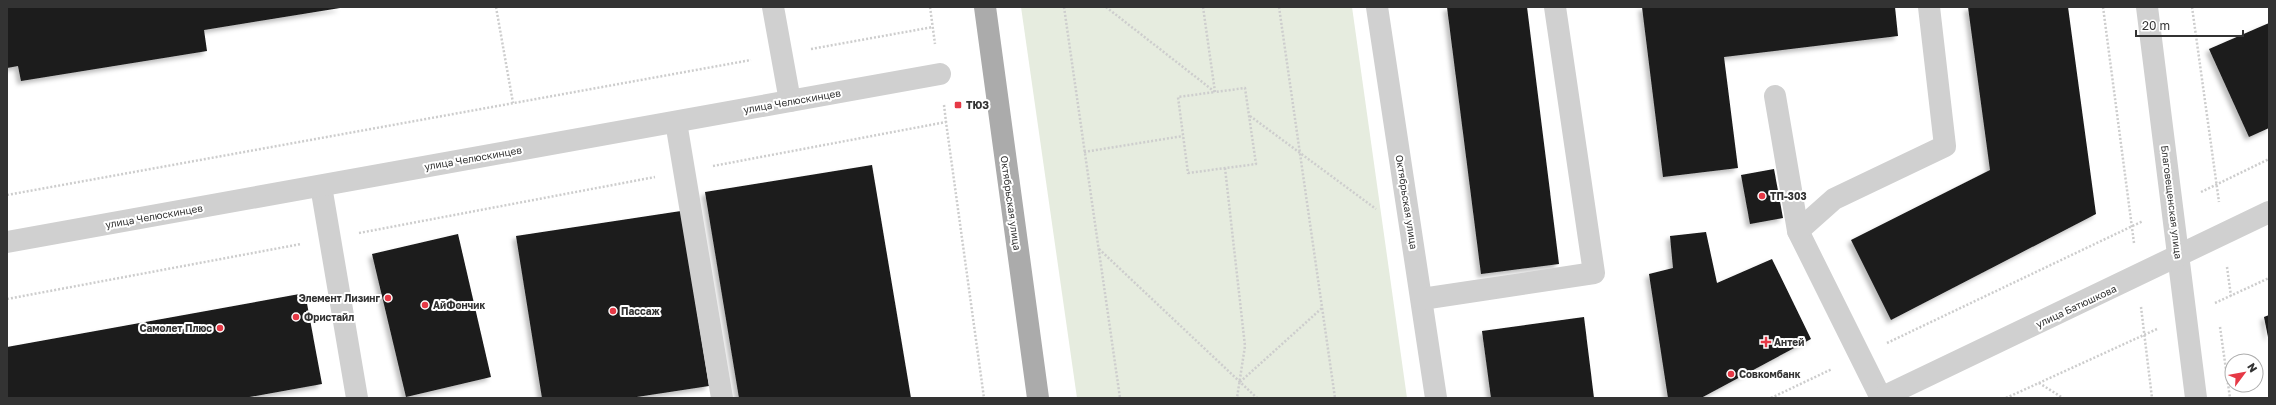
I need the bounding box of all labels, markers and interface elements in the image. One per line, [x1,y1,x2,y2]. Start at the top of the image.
scale bar [2136,12,2243,38]
text: 20 m [2142,18,2170,33]
street label: улица Челюскинцев [742,86,842,115]
place label: ТЮЗ [966,99,989,111]
marker: ТЮЗ [953,100,963,110]
street label: улица Челюскинцев [423,143,523,172]
street label: Благовещенская улица [2159,144,2185,260]
street label: Октябрьская улица [1394,154,1420,250]
street label: Октябрьская улица [998,155,1024,251]
place label: ТП-303 [1770,190,1807,202]
marker: ТП-303 [1757,191,1767,201]
street label: улица Челюскинцев [104,201,204,230]
street label: улица Батюшкова [2034,282,2118,330]
place label: Элемент Лизинг [299,292,380,304]
marker: Элемент Лизинг [383,293,393,303]
place label: АйФончик [433,299,485,311]
marker: АйФончик [420,300,430,310]
place label: Пассаж [621,305,661,317]
marker: Пассаж [608,306,618,316]
place label: Фристайл [304,311,354,323]
marker: Фристайл [291,312,301,322]
place label: Самолет Плюс [139,322,212,334]
marker: Самолет Плюс [215,323,225,333]
place label: Антей [1774,336,1804,348]
marker: Антей [1761,337,1771,347]
north arrow [2224,353,2264,393]
text: N [2245,360,2261,374]
place label: Совкомбанк [1739,368,1801,380]
marker: Совкомбанк [1726,369,1736,379]

